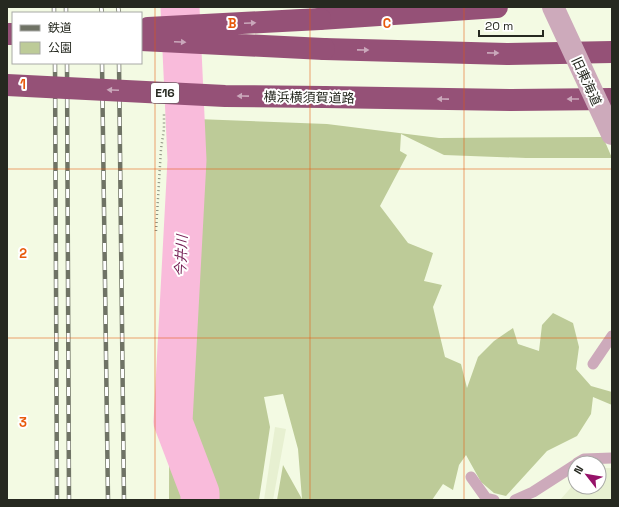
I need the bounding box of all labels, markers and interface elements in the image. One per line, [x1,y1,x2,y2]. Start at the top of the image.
legend [12,12,142,64]
scale bar [479,12,543,38]
text: B [228,15,237,32]
text: C [383,15,391,32]
text: 20 m [485,18,513,34]
text: 鉄道 [48,20,72,36]
one-way arrow [244,20,257,26]
one-way arrow [174,39,187,45]
text: 公園 [48,40,72,56]
one-way arrow [357,47,370,53]
one-way arrow [487,50,500,56]
street label: 旧東海道 [568,54,605,108]
text: 1 [20,76,26,93]
road number: E16 [151,83,179,103]
one-way arrow [106,87,119,93]
street label: 横浜横須賀道路 [263,88,355,107]
one-way arrow [236,93,249,99]
one-way arrow [436,96,449,102]
one-way arrow [566,96,579,102]
water label: 今井川 [171,233,191,277]
text: 2 [19,245,27,262]
text: 3 [19,414,27,431]
north arrow [567,455,607,495]
text: N [571,463,586,477]

